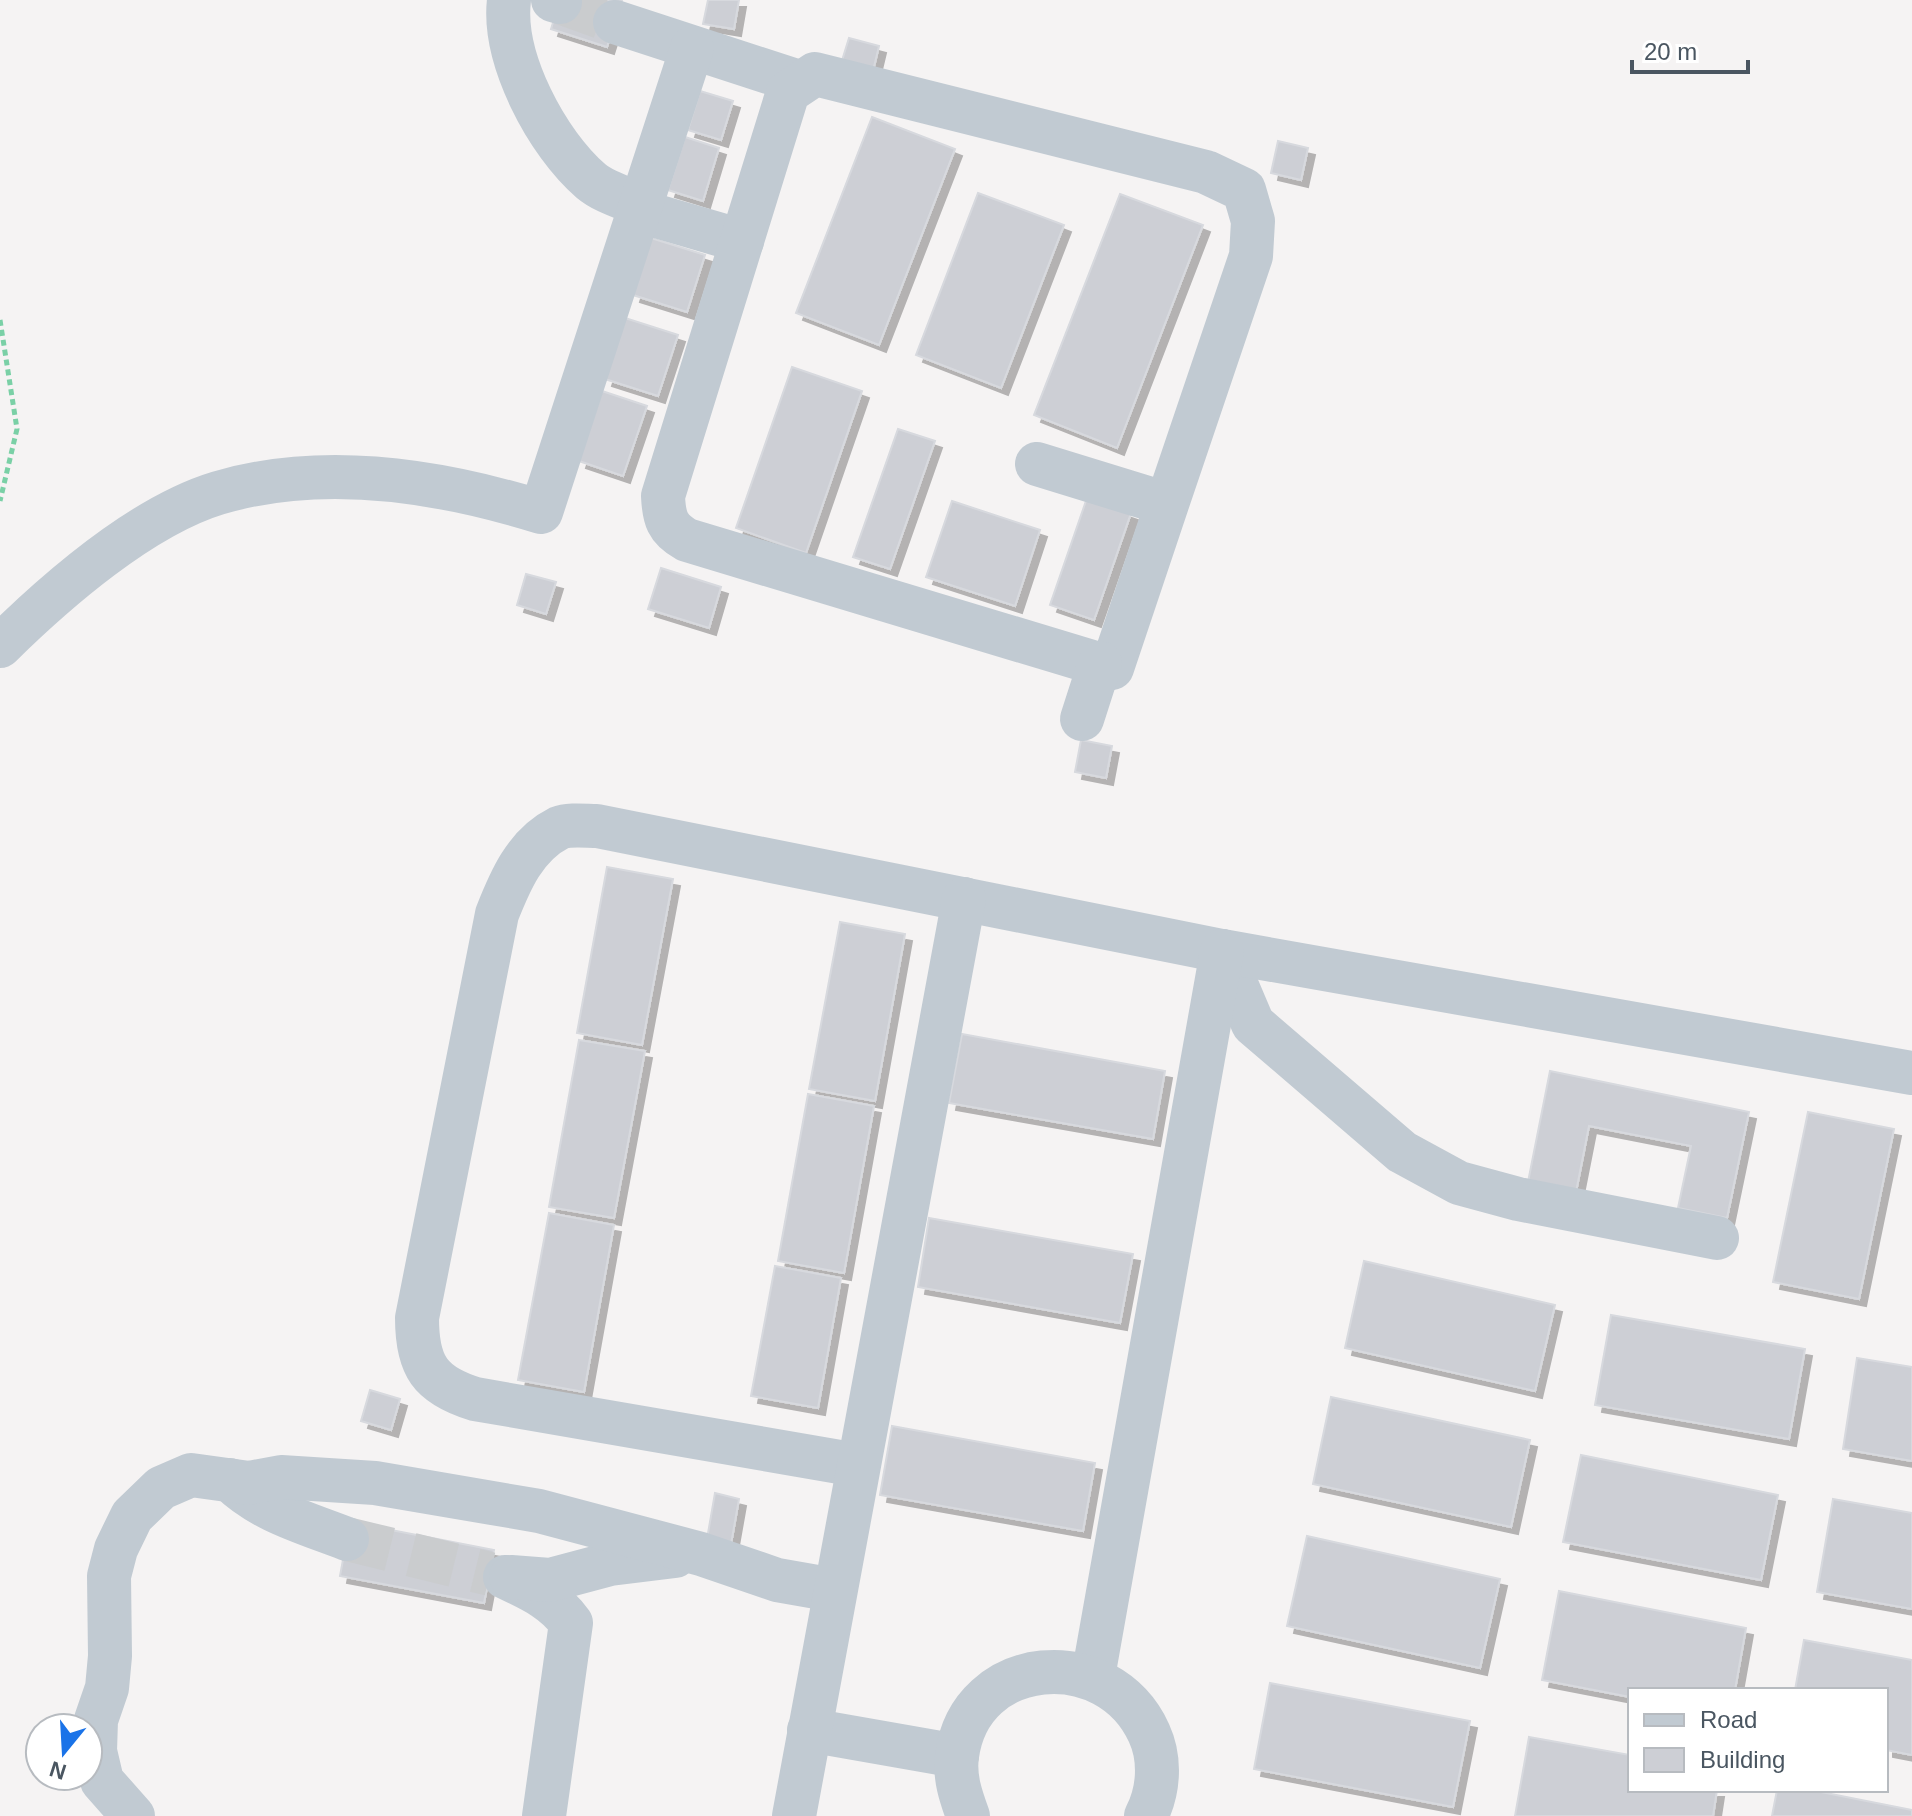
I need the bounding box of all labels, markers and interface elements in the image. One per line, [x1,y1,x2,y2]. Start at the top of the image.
scale bar [1632,24,1748,74]
text: 20 m [1644,38,1697,65]
legend [1628,1688,1888,1792]
text: Road [1700,1706,1757,1733]
north arrow [24,1712,104,1792]
text: Building [1700,1746,1785,1773]
text: N [47,1756,69,1785]

